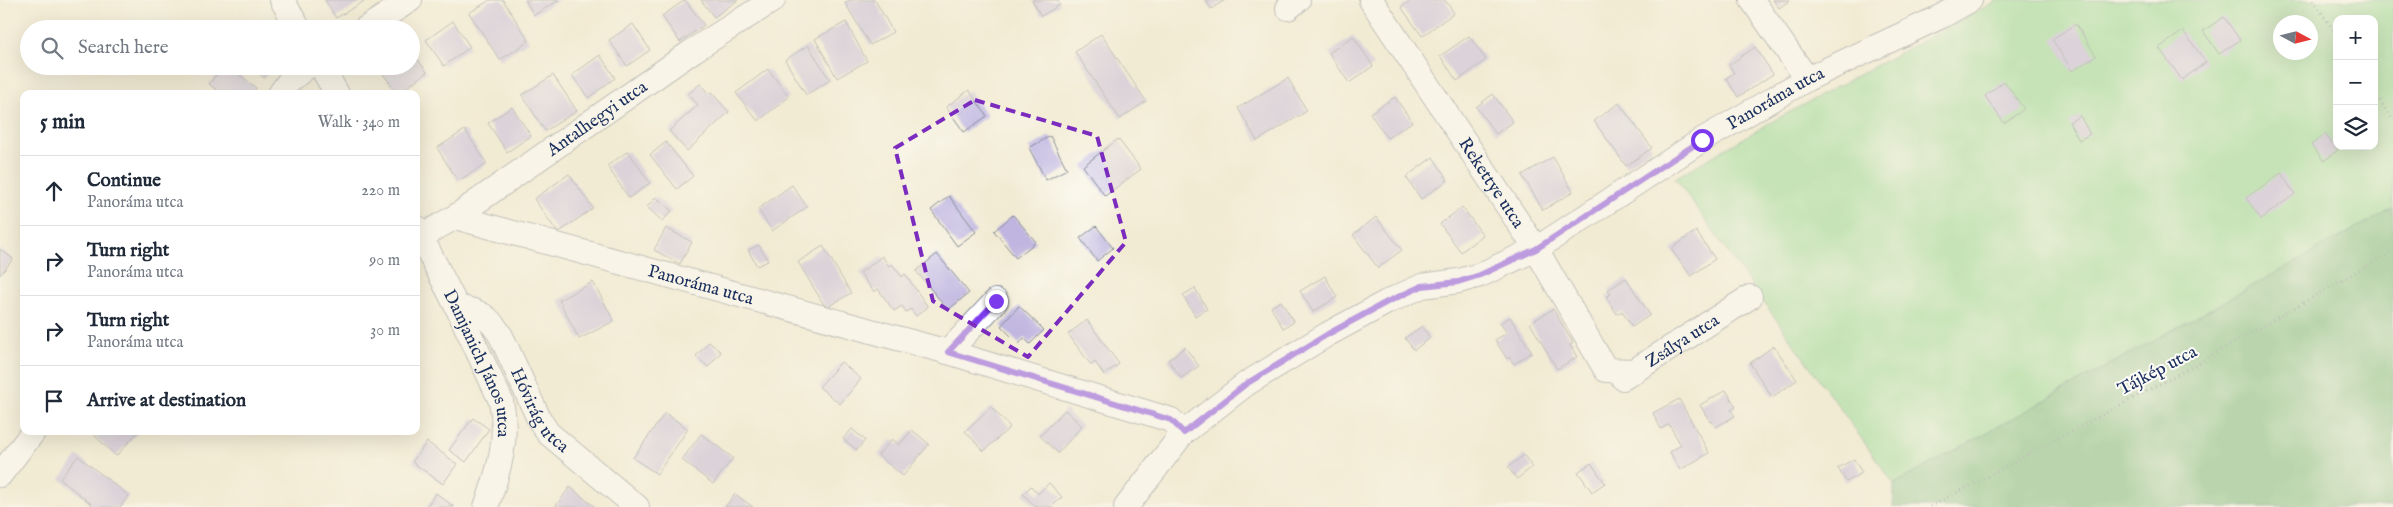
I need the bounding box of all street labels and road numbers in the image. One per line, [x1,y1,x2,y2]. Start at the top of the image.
street label: Panoráma utca [1723,62,1828,136]
street label: Antalhegyi utca [542,76,653,163]
street label: Rekettye utca [1452,134,1529,233]
street label: Panoráma utca [645,260,756,311]
street label: Damjanich János utca [437,286,514,438]
street label: Zsálya utca [1642,310,1724,374]
street label: Tájkép utca [2114,341,2201,402]
street label: Hóvirág utca [504,364,573,459]

